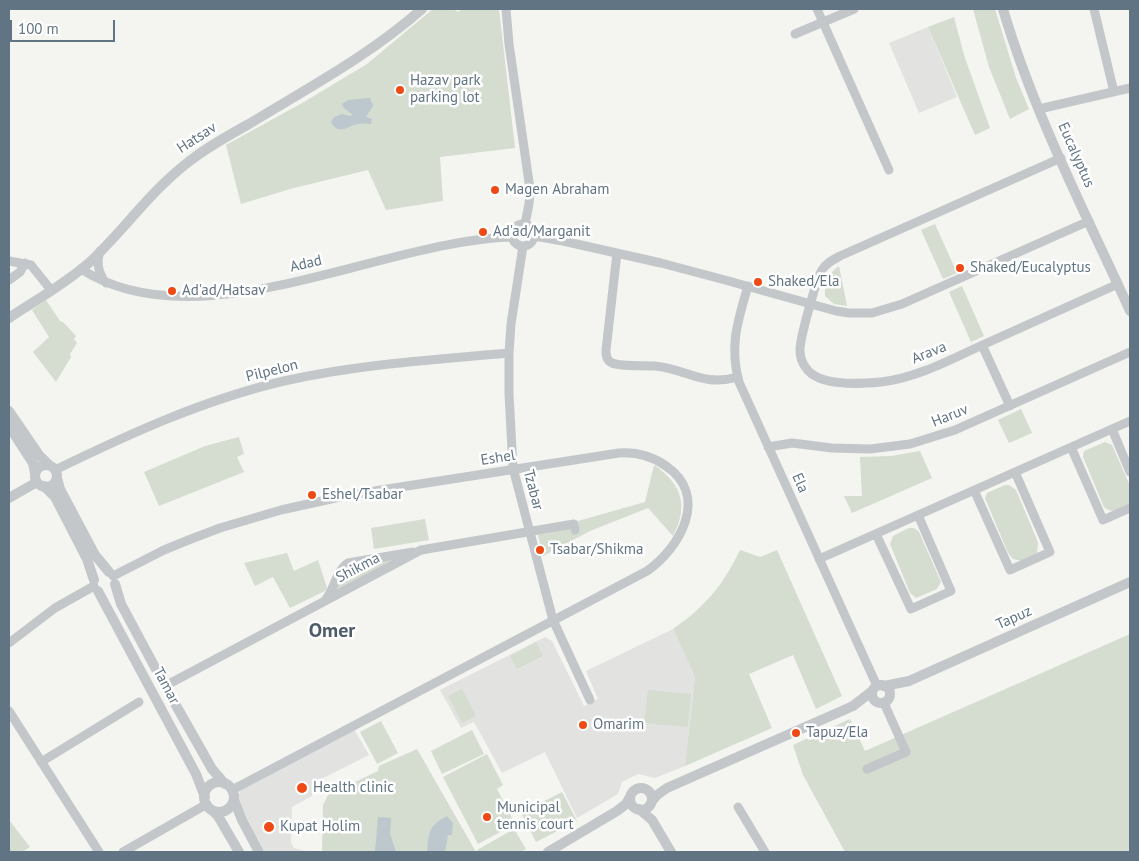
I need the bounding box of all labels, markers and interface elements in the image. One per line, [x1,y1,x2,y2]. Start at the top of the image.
scale bar [12,10,118,42]
text: 100 m [18,19,59,38]
place label: Hazav park parking lot [410,72,481,107]
marker: Hazav park parking lot [394,84,406,96]
street label: Hatsav [174,119,220,157]
street label: Eucalyptus [1054,120,1098,190]
place label: Magen Abraham [505,181,609,199]
marker: Magen Abraham [489,184,501,196]
place label: Ad'ad/Marganit [493,223,590,241]
marker: Ad'ad/Marganit [477,226,489,238]
street label: Adad [288,252,324,276]
place label: Shaked/Eucalyptus [970,259,1091,277]
marker: Shaked/Eucalyptus [954,262,966,274]
place label: Shaked/Ela [768,273,839,291]
marker: Shaked/Ela [752,276,764,288]
place label: Ad'ad/Hatsav [182,282,266,300]
marker: Ad'ad/Hatsav [166,285,178,297]
street label: Arava [909,338,949,368]
street label: Pilpelon [244,356,300,386]
street label: Haruv [929,401,971,431]
street label: Eshel [480,446,516,470]
street label: Tzabar [519,468,547,512]
street label: Ela [788,470,812,496]
place label: Eshel/Tsabar [322,486,403,504]
marker: Eshel/Tsabar [306,489,318,501]
place label: Tsabar/Shikma [550,541,643,559]
marker: Tsabar/Shikma [534,544,546,556]
street label: Shikma [333,549,383,587]
street label: Tapuz [993,602,1035,634]
district label: Omer [309,619,355,643]
street label: Tamar [149,665,183,707]
place label: Omarim [593,716,644,734]
marker: Omarim [577,719,589,731]
place label: Tapuz/Ela [806,724,868,742]
marker: Tapuz/Ela [790,727,802,739]
place label: Health clinic [313,779,394,797]
marker: Health clinic [295,781,309,795]
place label: Municipal tennis court [497,799,573,834]
marker: Municipal tennis court [481,811,493,823]
place label: Kupat Holim [280,818,360,836]
marker: Kupat Holim [262,820,276,834]

